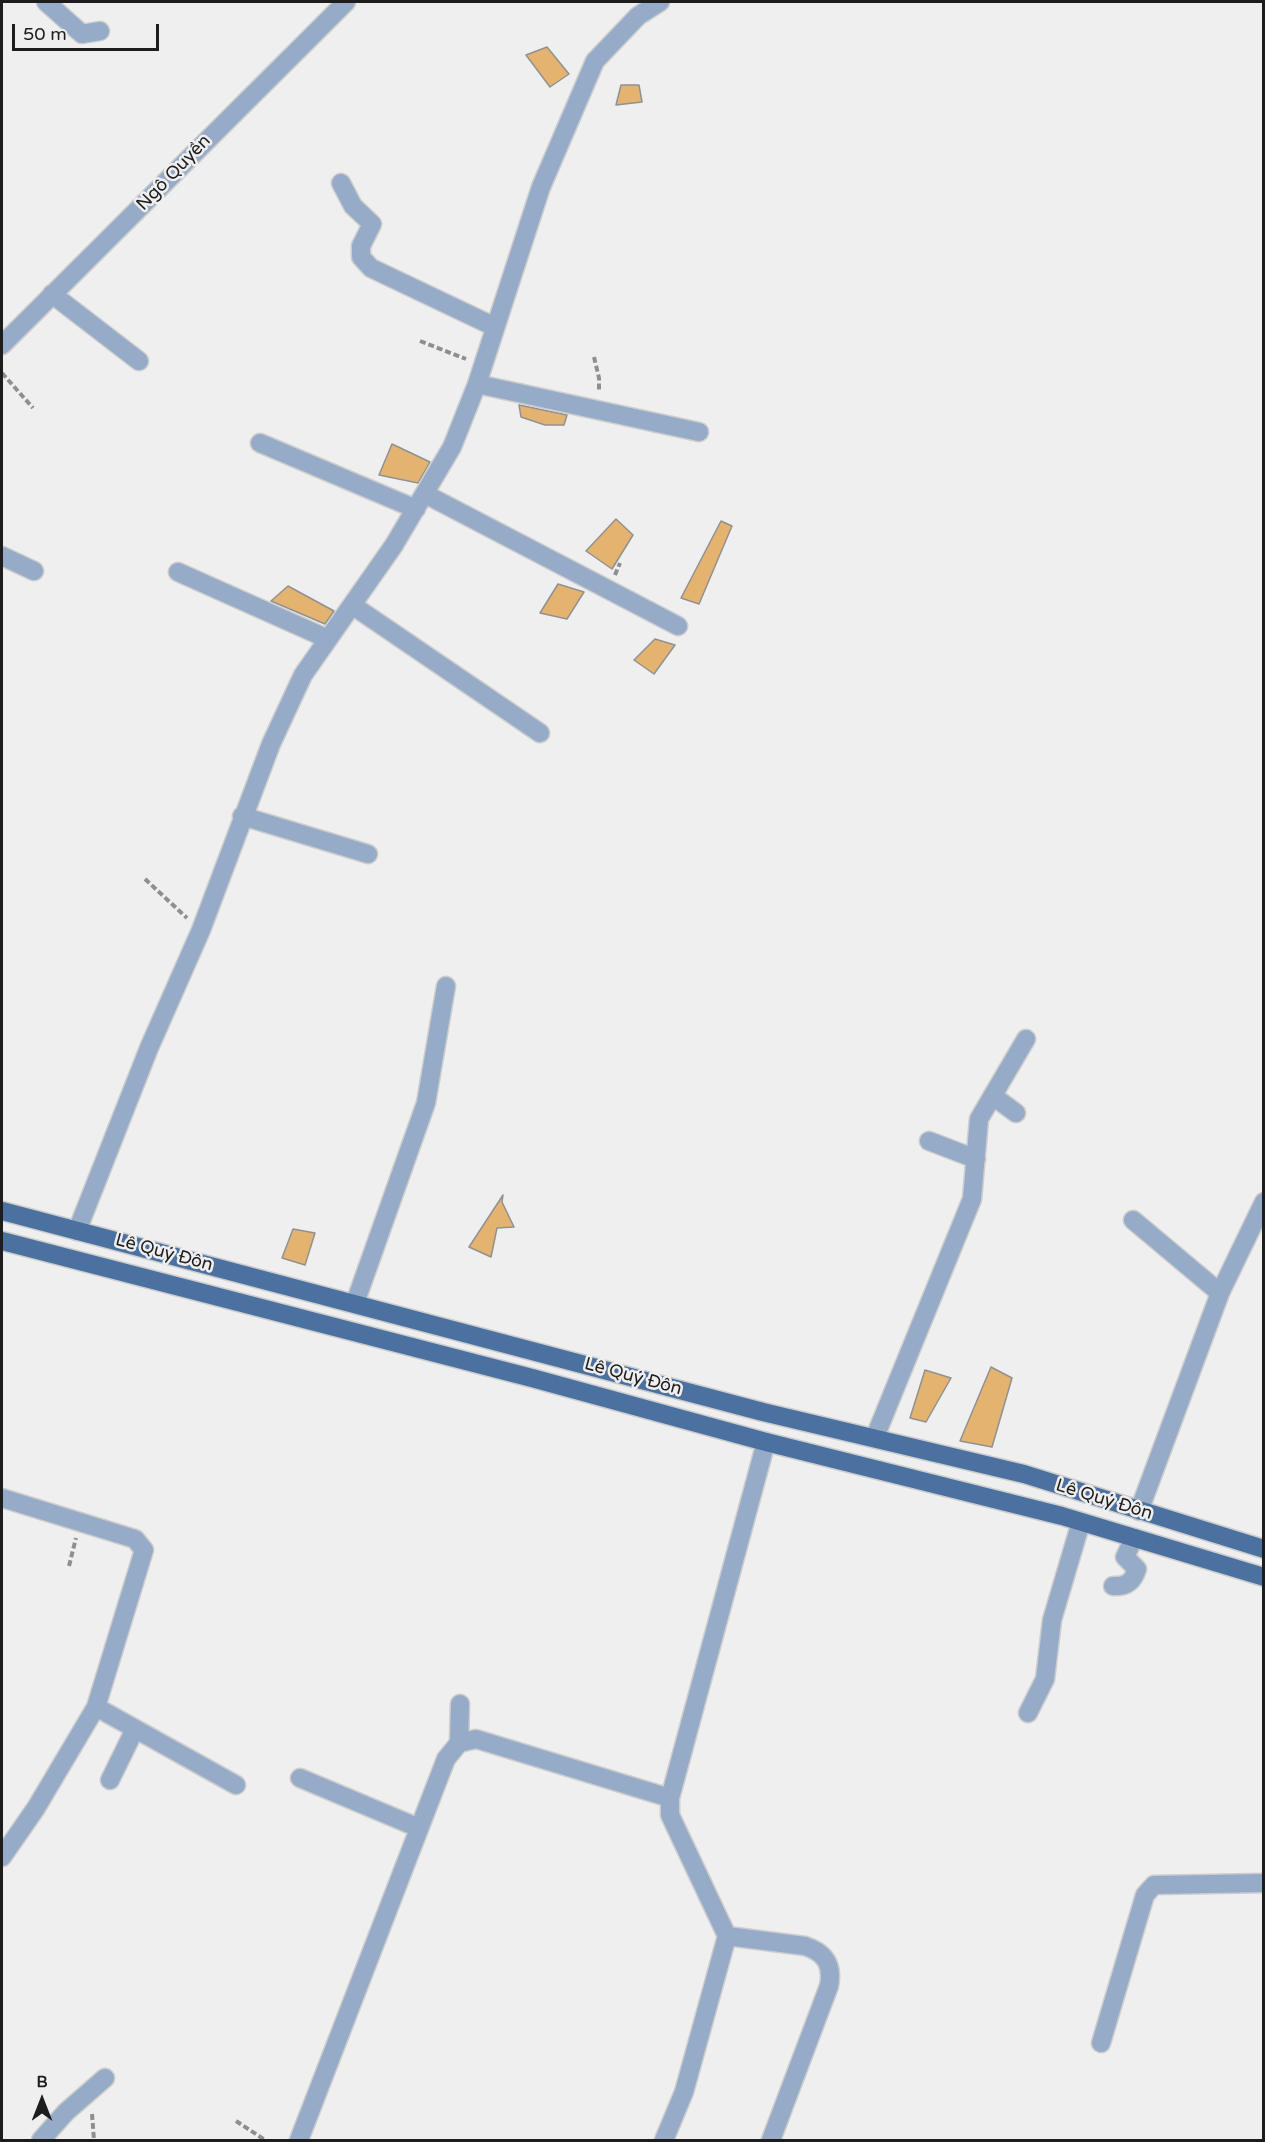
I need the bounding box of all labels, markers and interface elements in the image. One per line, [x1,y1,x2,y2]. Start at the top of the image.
scale bar [15,12,162,50]
text: 50 m [23,23,67,45]
street label: Ngô Quyền [132,130,216,216]
street label: Lê Quý Đôn [113,1230,215,1276]
street label: Lê Quý Đôn [582,1354,684,1400]
street label: Lê Quý Đôn [1053,1475,1155,1525]
north arrow [12,2070,72,2130]
text: B [36,2072,48,2092]

